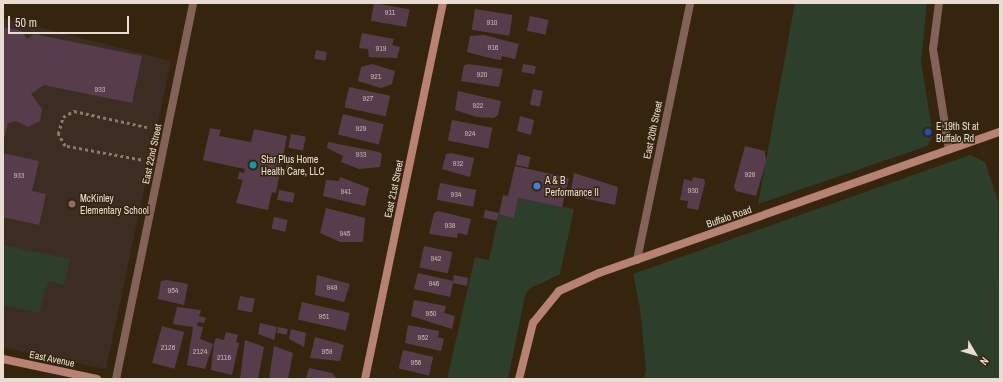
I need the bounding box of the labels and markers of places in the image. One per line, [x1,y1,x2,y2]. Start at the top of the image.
place label: E 19th St at Buffalo Rd [936,120,979,144]
marker: E 19th St at Buffalo Rd [923,127,933,137]
place label: Star Plus Home Health Care, LLC [261,153,324,176]
marker: Star Plus Home Health Care, LLC [248,160,258,170]
place label: A & B Performance II [545,174,599,198]
marker: A & B Performance II [532,181,542,191]
place label: McKinley Elementary School [80,192,149,216]
marker: McKinley Elementary School [67,199,77,209]

